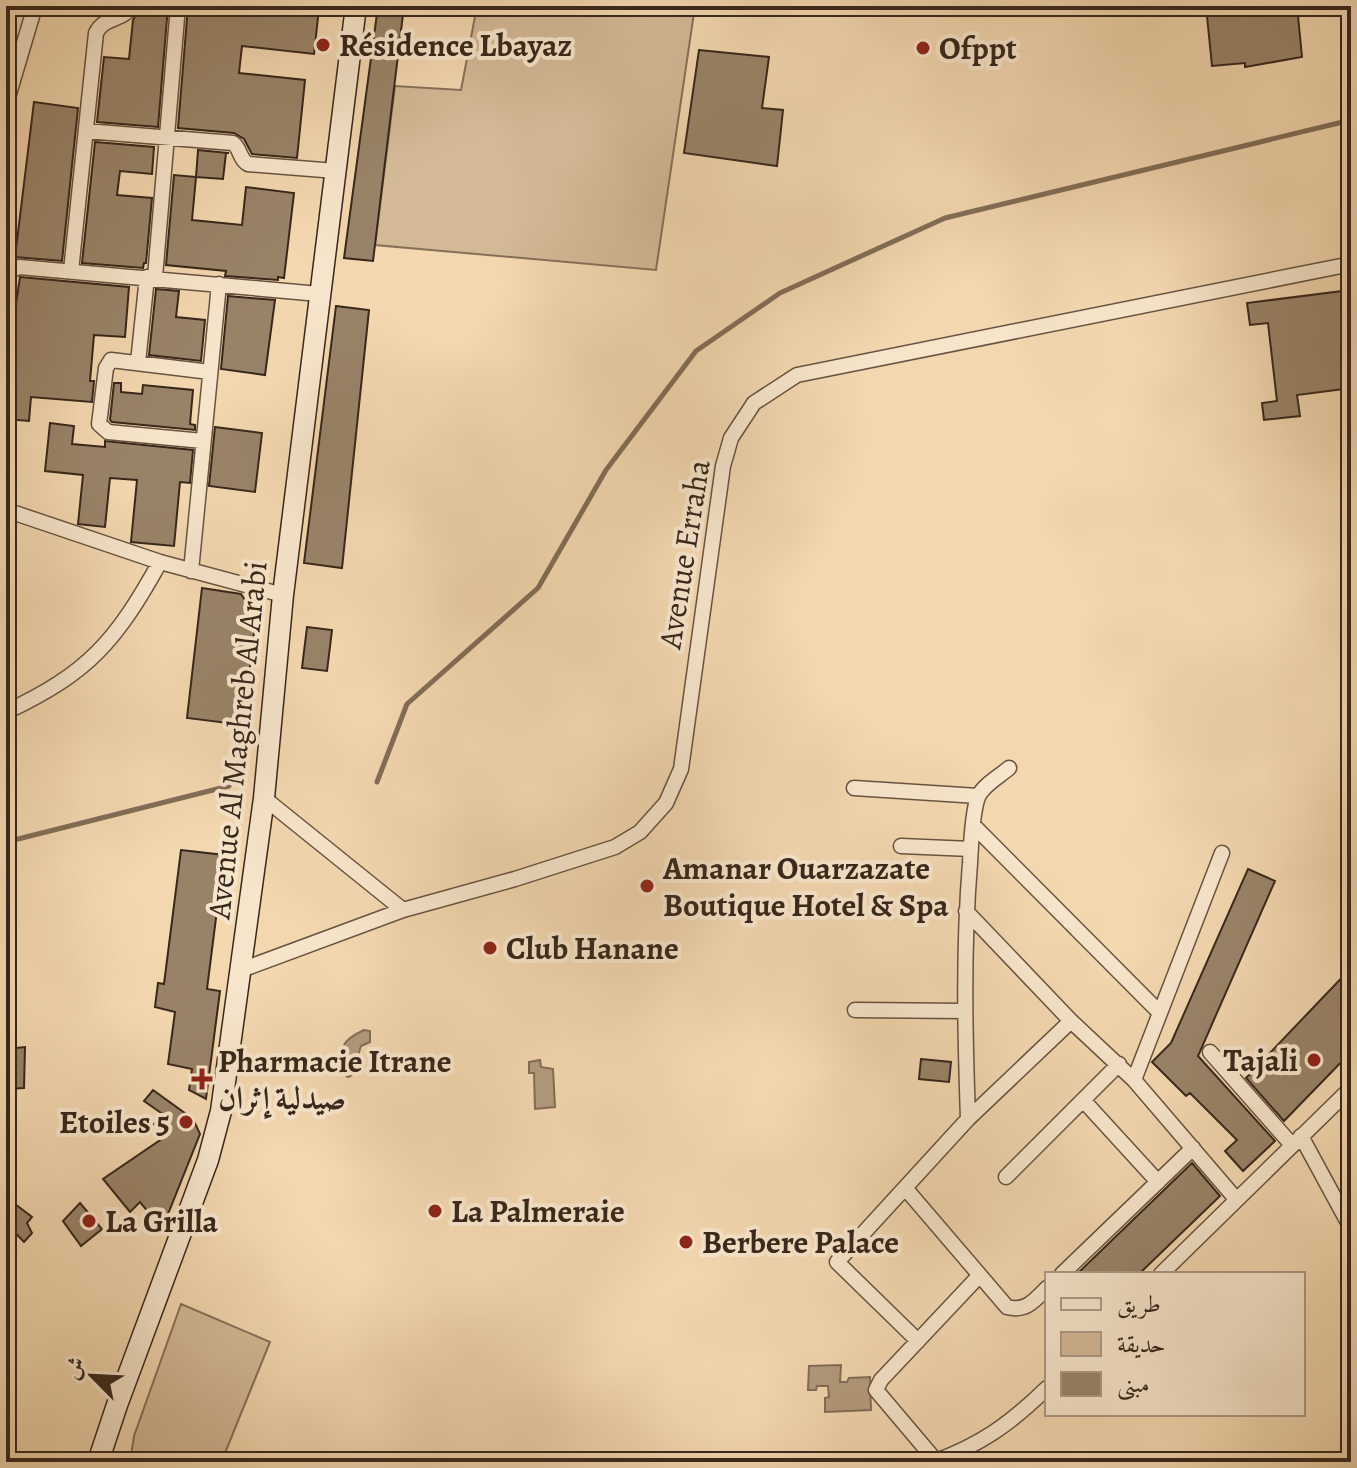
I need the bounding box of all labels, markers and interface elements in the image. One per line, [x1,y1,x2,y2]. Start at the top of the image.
place label: Résidence Lbayaz [339,23,572,67]
place label: Ofppt [939,26,1017,70]
marker: Résidence Lbayaz [314,36,332,54]
marker: Ofppt [914,39,932,57]
street label: Avenue Erraha [647,456,721,653]
street label: Avenue Al Maghreb Al Arabi [196,559,278,922]
place label: Amanar Ouarzazate Boutique Hotel & Spa [662,846,949,927]
marker: Amanar Ouarzazate Boutique Hotel & Spa [638,877,656,895]
place label: Club Hanane [506,926,679,970]
marker: Club Hanane [481,939,499,957]
place label: Tajali [1224,1038,1298,1082]
place label: Pharmacie Itrane صيدلية إثران [218,1039,452,1120]
marker: Tajali [1305,1051,1323,1069]
marker: Pharmacie Itrane صيدلية إثران [193,1070,211,1088]
place label: Etoiles 5 [59,1100,170,1144]
marker: Etoiles 5 [177,1113,195,1131]
place label: La Palmeraie [451,1189,625,1233]
place label: La Grilla [105,1199,219,1243]
marker: La Palmeraie [426,1202,444,1220]
marker: La Grilla [80,1212,98,1230]
place label: Berbere Palace [702,1220,899,1264]
marker: Berbere Palace [677,1233,695,1251]
legend [1045,1272,1305,1416]
text: طريق [1117,1288,1161,1320]
text: حديقة [1117,1328,1166,1360]
north arrow [52,1336,132,1416]
text: ش [57,1352,93,1384]
text: مبنى [1117,1368,1150,1401]

